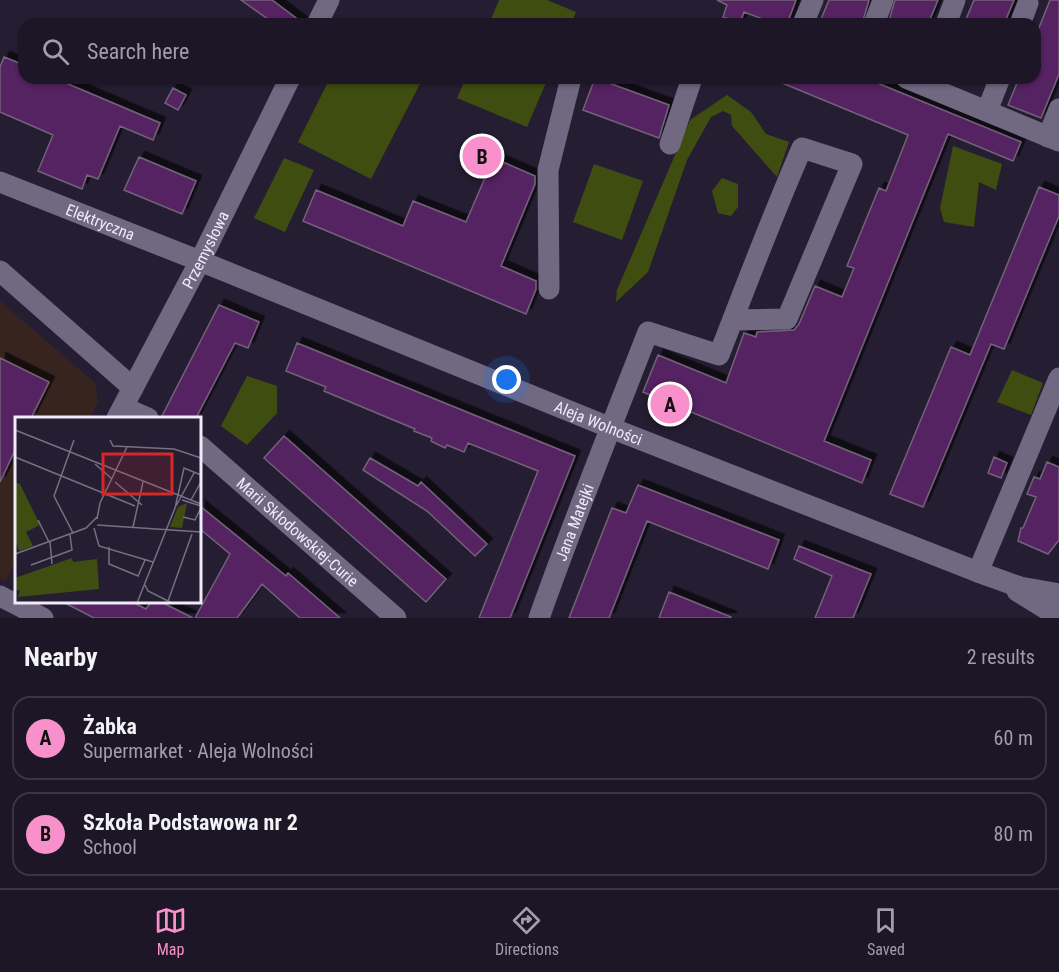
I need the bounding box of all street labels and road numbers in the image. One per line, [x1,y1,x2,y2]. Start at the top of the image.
street label: Elektryczna [63,200,137,244]
street label: Przemysłowa [178,208,233,292]
street label: Aleja Wolności [551,397,645,449]
street label: Marii Skłodowskiej-Curie [233,474,362,591]
street label: Jana Matejki [552,481,598,564]

